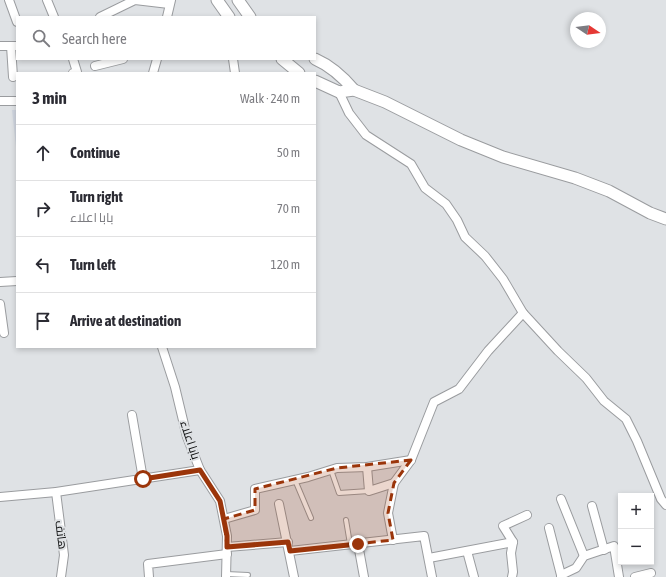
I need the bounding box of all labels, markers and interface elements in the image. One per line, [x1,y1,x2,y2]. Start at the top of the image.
north arrow [570,12,606,48]
search box [16,16,316,60]
icon: search [30,27,52,49]
text: Search here [62,30,127,47]
text: 3 min [32,88,67,108]
text: Walk · 240 m [240,91,300,106]
icon: ahead [32,142,54,164]
text: Continue [70,144,120,161]
text: 50 m [277,145,300,160]
text: Turn right [70,188,123,205]
icon: right [32,198,54,220]
text: 70 m [277,201,300,216]
text: بابا اعلاء [70,210,113,225]
icon: left [32,254,54,276]
text: Turn left [70,256,116,273]
text: 120 m [271,257,300,272]
icon: arrive [32,310,54,332]
text: Arrive at destination [70,312,181,329]
street label: بابا اعلاء [177,419,203,461]
route start [134,470,152,488]
map controls [618,493,654,565]
button: + [618,493,654,529]
street label: هاتف [52,520,70,550]
button: − [618,529,654,565]
route end [349,535,367,553]

